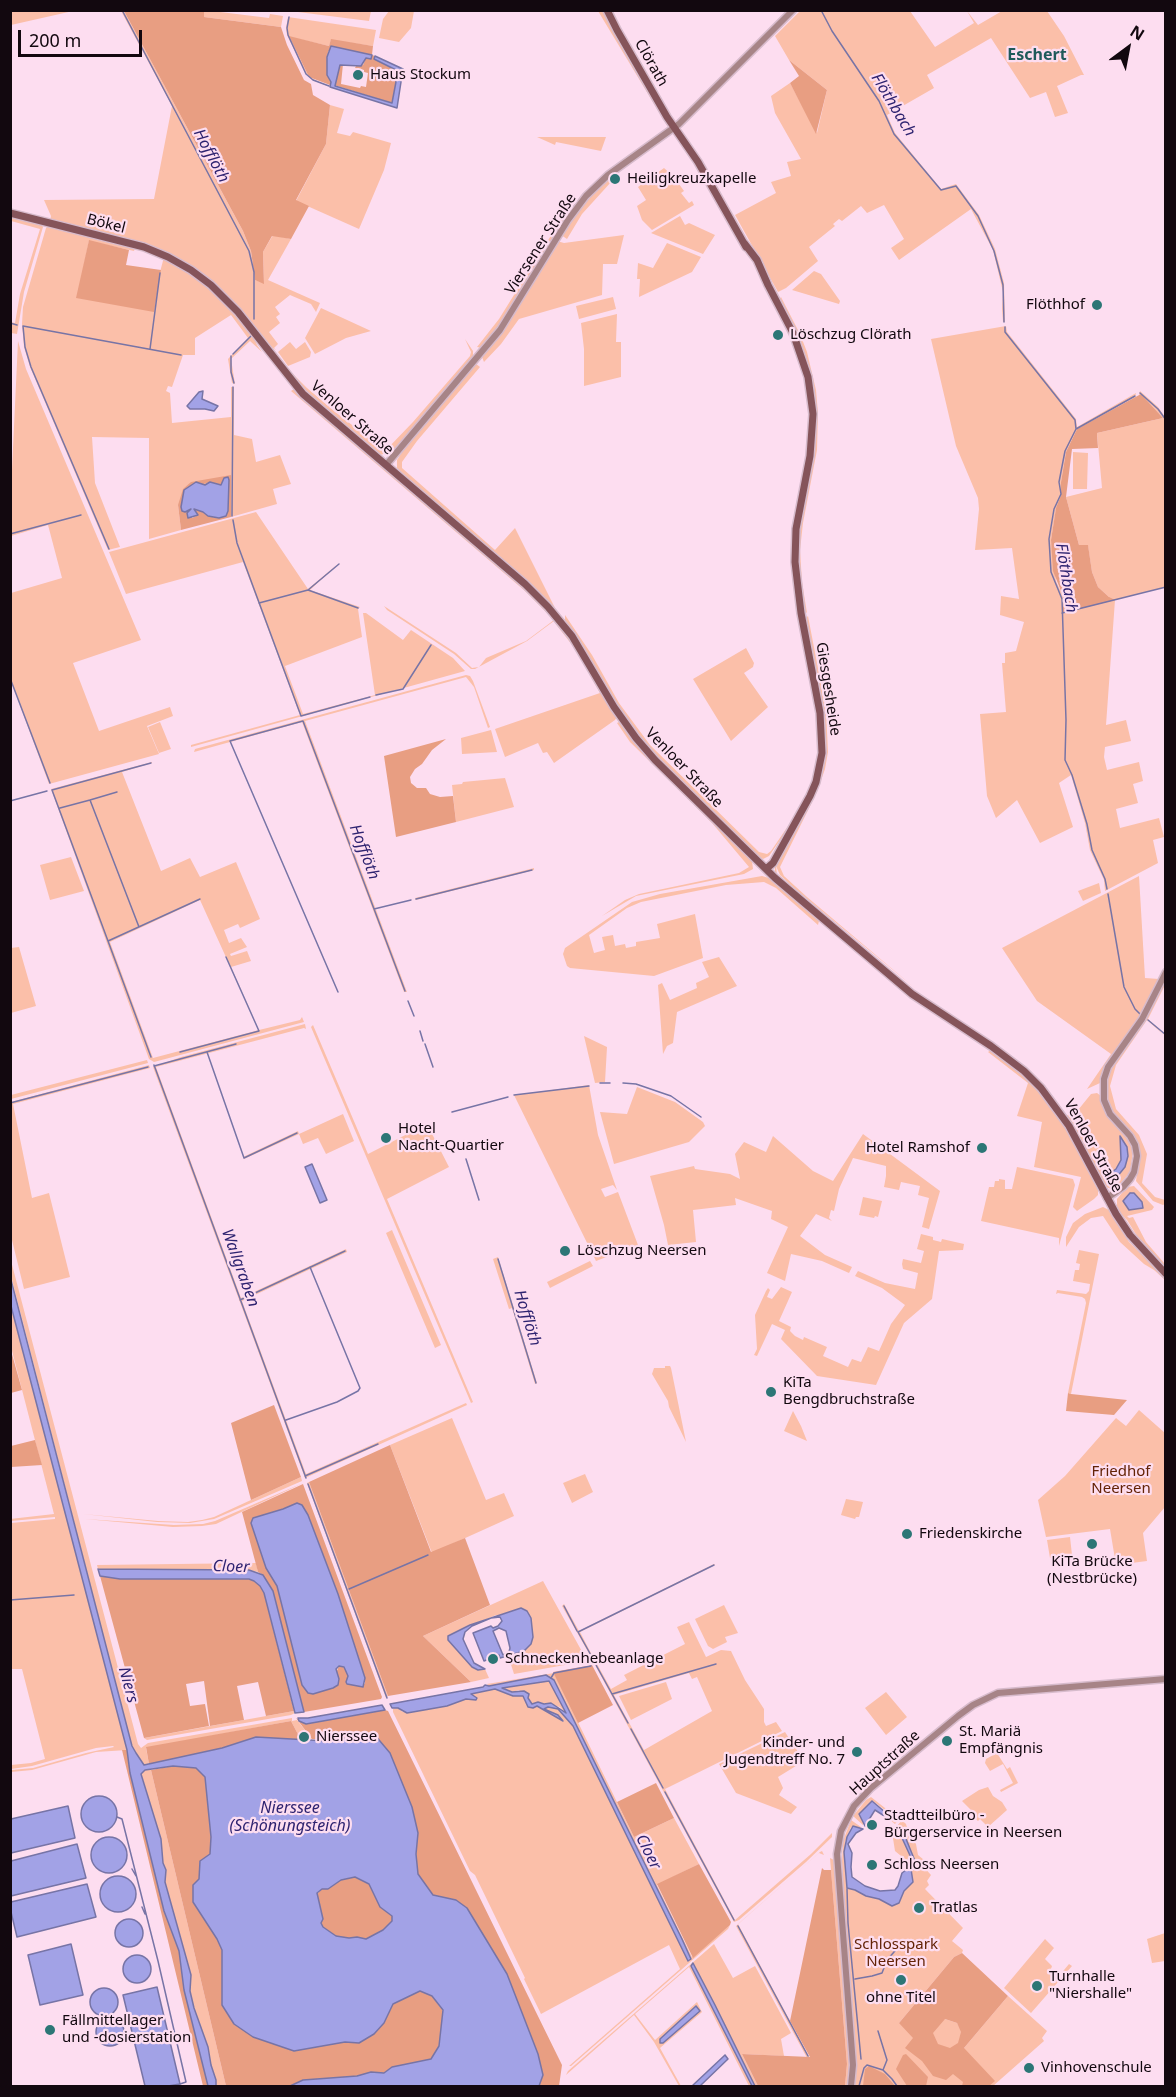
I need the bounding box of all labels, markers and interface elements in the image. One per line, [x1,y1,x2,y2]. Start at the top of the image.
scale bar [21,18,146,56]
north arrow [1098,18,1158,78]
text: N [1126,20,1149,46]
text: 200 m [29,28,81,52]
street label: Clörath [630,36,672,90]
district label: Eschert [1007,45,1067,65]
place label: Haus Stockum [370,66,471,84]
marker: Haus Stockum [351,68,365,82]
water label: Flöthbach [867,70,919,140]
water label: Hofflöth [189,126,233,186]
place label: Heiligkreuzkapelle [627,170,756,188]
marker: Heiligkreuzkapelle [608,172,622,186]
street label: Viersener Straße [502,190,580,298]
street label: Bökel [85,211,127,237]
place label: Flöthhof [1026,296,1085,314]
marker: Flöthhof [1090,298,1104,312]
place label: Löschzug Clörath [790,326,911,344]
marker: Löschzug Clörath [771,328,785,342]
street label: Venloer Straße [307,377,397,459]
water label: Flöthbach [1051,542,1081,614]
street label: Giesgesheide [812,641,844,737]
street label: Venloer Straße [641,724,727,812]
water label: Hofflöth [345,822,383,882]
street label: Venloer Straße [1060,1096,1126,1196]
place label: Hotel Nacht-Quartier [398,1120,504,1155]
marker: Hotel Nacht-Quartier [379,1131,393,1145]
place label: Hotel Ramshof [866,1139,970,1157]
marker: Hotel Ramshof [975,1141,989,1155]
water label: Wallgraben [217,1226,263,1310]
place label: Löschzug Neersen [577,1242,706,1260]
marker: Löschzug Neersen [558,1244,572,1258]
water label: Hofflöth [509,1288,545,1348]
place label: KiTa Bengdbruchstraße [783,1374,915,1409]
marker: KiTa Bengdbruchstraße [764,1385,778,1399]
park label: Friedhof Neersen [1091,1463,1151,1498]
place label: Friedenskirche [919,1525,1022,1543]
marker: Friedenskirche [900,1527,914,1541]
marker: KiTa Brücke (Nestbrücke) [1085,1537,1099,1551]
place label: KiTa Brücke (Nestbrücke) [1047,1553,1137,1588]
water label: Cloer [212,1557,250,1577]
place label: Schneckenhebeanlage [505,1650,663,1668]
marker: Schneckenhebeanlage [486,1652,500,1666]
water label: Niers [114,1665,142,1705]
place label: St. Mariä Empfängnis [959,1723,1043,1758]
street label: Hauptstraße [846,1727,924,1799]
place label: Nierssee [316,1728,377,1746]
marker: Nierssee [297,1730,311,1744]
place label: Kinder- und Jugendtreff No. 7 [724,1734,845,1769]
marker: St. Mariä Empfängnis [940,1734,954,1748]
marker: Kinder- und Jugendtreff No. 7 [850,1745,864,1759]
water label: Nierssee (Schönungsteich) [230,1798,350,1836]
place label: Stadtteilbüro - Bürgerservice in Neersen [884,1807,1062,1842]
marker: Stadtteilbüro - Bürgerservice in Neersen [865,1818,879,1832]
water label: Cloer [631,1831,665,1873]
place label: Schloss Neersen [884,1856,999,1874]
marker: Schloss Neersen [865,1858,879,1872]
place label: Tratlas [931,1899,978,1917]
marker: Tratlas [912,1901,926,1915]
park label: Schlosspark Neersen [854,1936,938,1971]
place label: Turnhalle "Niershalle" [1049,1968,1132,2003]
marker: ohne Titel [894,1973,908,1987]
marker: Turnhalle "Niershalle" [1030,1979,1044,1993]
place label: ohne Titel [866,1989,936,2007]
place label: Fällmittellager und -dosierstation [62,2012,191,2047]
marker: Fällmittellager und -dosierstation [43,2023,57,2037]
place label: Vinhovenschule [1041,2059,1152,2077]
marker: Vinhovenschule [1022,2061,1036,2075]

